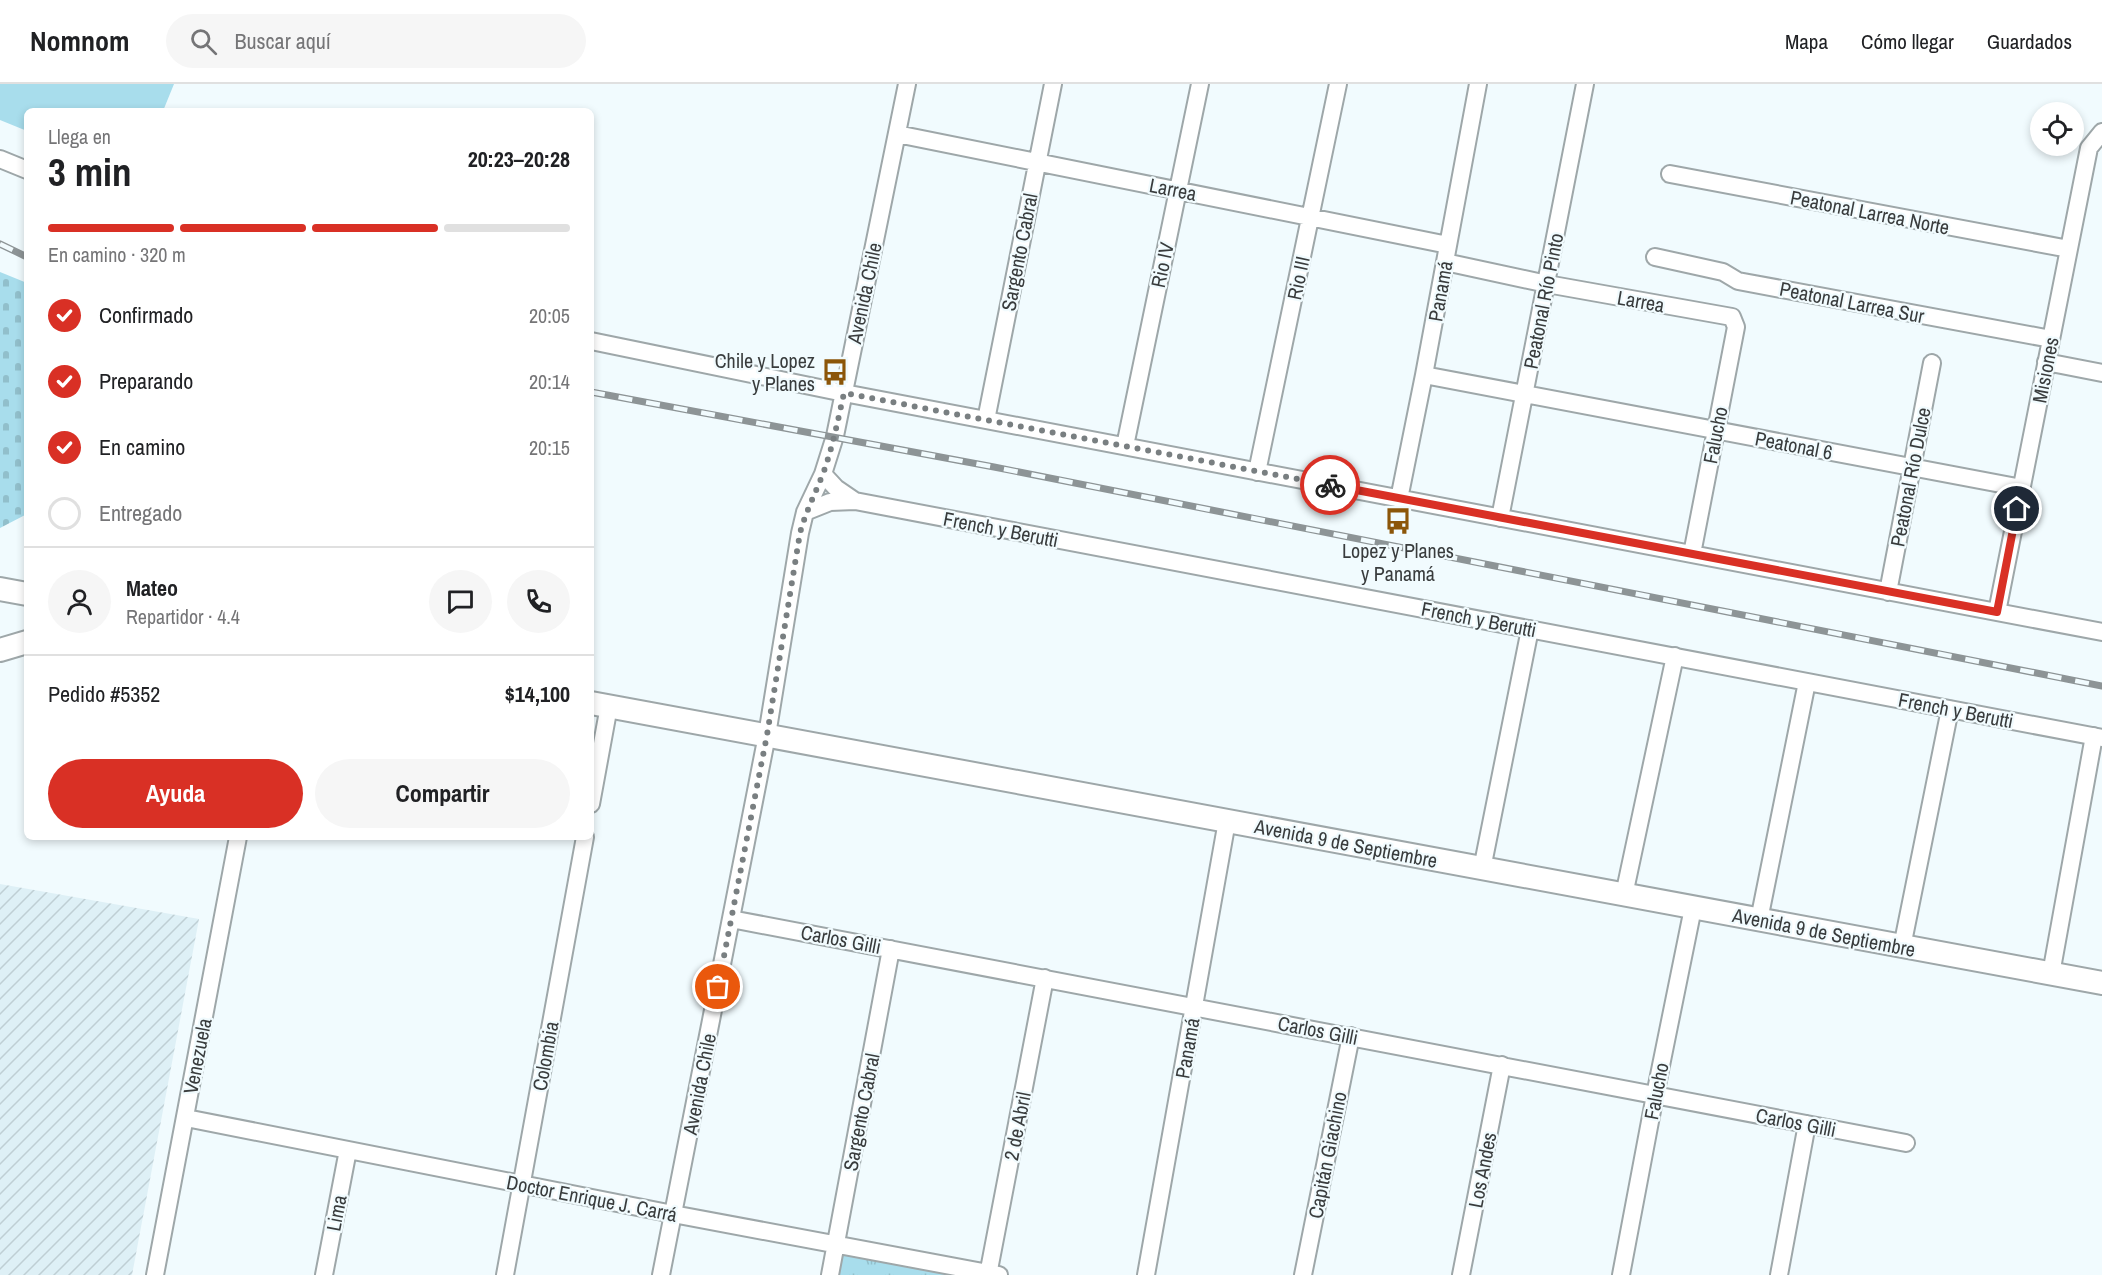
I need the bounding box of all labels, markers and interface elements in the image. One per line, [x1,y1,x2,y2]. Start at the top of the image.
search box [166,14,586,68]
text: Nomnom [30,22,130,60]
icon: search [187,25,220,58]
text: Buscar aquí [235,26,331,56]
text: Mapa [1785,27,1828,56]
text: Cómo llegar [1861,27,1954,56]
text: Guardados [1987,27,2072,56]
map controls [2030,102,2084,156]
button: locate [2030,102,2084,156]
text: Llega en [48,123,111,150]
text: 20:23–20:28 [468,144,570,174]
text: 3 min [48,146,132,198]
street label: Larrea [1147,171,1199,207]
street label: Peatonal Larrea Norte [1788,183,1952,241]
street label: Sargento Cabral [994,191,1044,313]
street label: Peatonal Río Pinto [1517,231,1569,371]
street label: Avenida Chile [840,240,888,347]
street label: Rio IV [1144,240,1180,290]
text: En camino · 320 m [48,241,186,268]
street label: Rio III [1280,254,1316,302]
street label: Panamá [1421,259,1459,323]
street label: Peatonal Larrea Sur [1777,275,1927,329]
street label: Larrea [1615,284,1667,318]
icon: check [48,299,81,332]
text: Confirmado [99,300,193,330]
text: 20:05 [529,302,570,329]
street label: Misiones [2025,335,2065,405]
place label: Chile y Lopez y Planes [715,347,815,397]
bus stop icon: Chile y Lopez y Planes [820,357,850,387]
icon: check [48,365,81,398]
text: Preparando [99,366,193,396]
text: 20:14 [529,368,570,395]
street label: Falucho [1696,404,1734,466]
street label: Peatonal Río Dulce [1883,405,1937,549]
street label: Peatonal 6 [1753,424,1835,466]
icon: check [48,431,81,464]
text: En camino [99,432,185,462]
text: 20:15 [529,434,570,461]
courier [1300,455,1360,515]
icon: bike [1314,469,1347,502]
pin [1991,483,2042,534]
icon: home [2000,492,2033,525]
text: Entregado [99,498,182,528]
street label: French y Berutti [941,505,1061,553]
bus stop icon: Lopez y Planes y Panamá [1383,506,1413,536]
place label: Lopez y Planes y Panamá [1342,537,1454,587]
button: person [48,570,111,633]
button: chat [429,570,492,633]
button: phone [507,570,570,633]
text: Mateo [126,573,178,603]
street label: French y Berutti [1419,595,1539,643]
text: Repartidor · 4.4 [126,603,240,630]
text: Pedido #5352 [48,679,160,709]
text: $14,100 [505,679,570,709]
street label: French y Berutti [1896,686,2016,734]
button: Ayuda [48,759,303,828]
button: Compartir [315,759,570,828]
street label: Avenida 9 de Septiembre [1251,812,1440,874]
street label: Avenida 9 de Septiembre [1729,901,1918,963]
street label: Carlos Gilli [799,918,883,960]
pin [692,961,743,1012]
icon: bag [701,970,734,1003]
street label: Carlos Gilli [1276,1009,1360,1051]
street label: Venezuela [176,1016,218,1096]
street label: Panamá [1168,1016,1206,1080]
street label: Colombia [526,1019,564,1093]
street label: Avenida Chile [676,1031,722,1138]
street label: Sargento Cabral [836,1051,886,1173]
street label: Falucho [1637,1060,1675,1122]
street label: 2 de Abril [997,1089,1037,1163]
street label: Capitán Giachino [1301,1089,1353,1221]
street label: Carlos Gilli [1754,1101,1838,1143]
street label: Los Andes [1461,1130,1503,1210]
street label: Doctor Enrique J. Carrá [504,1168,680,1228]
street label: Lima [319,1193,353,1233]

